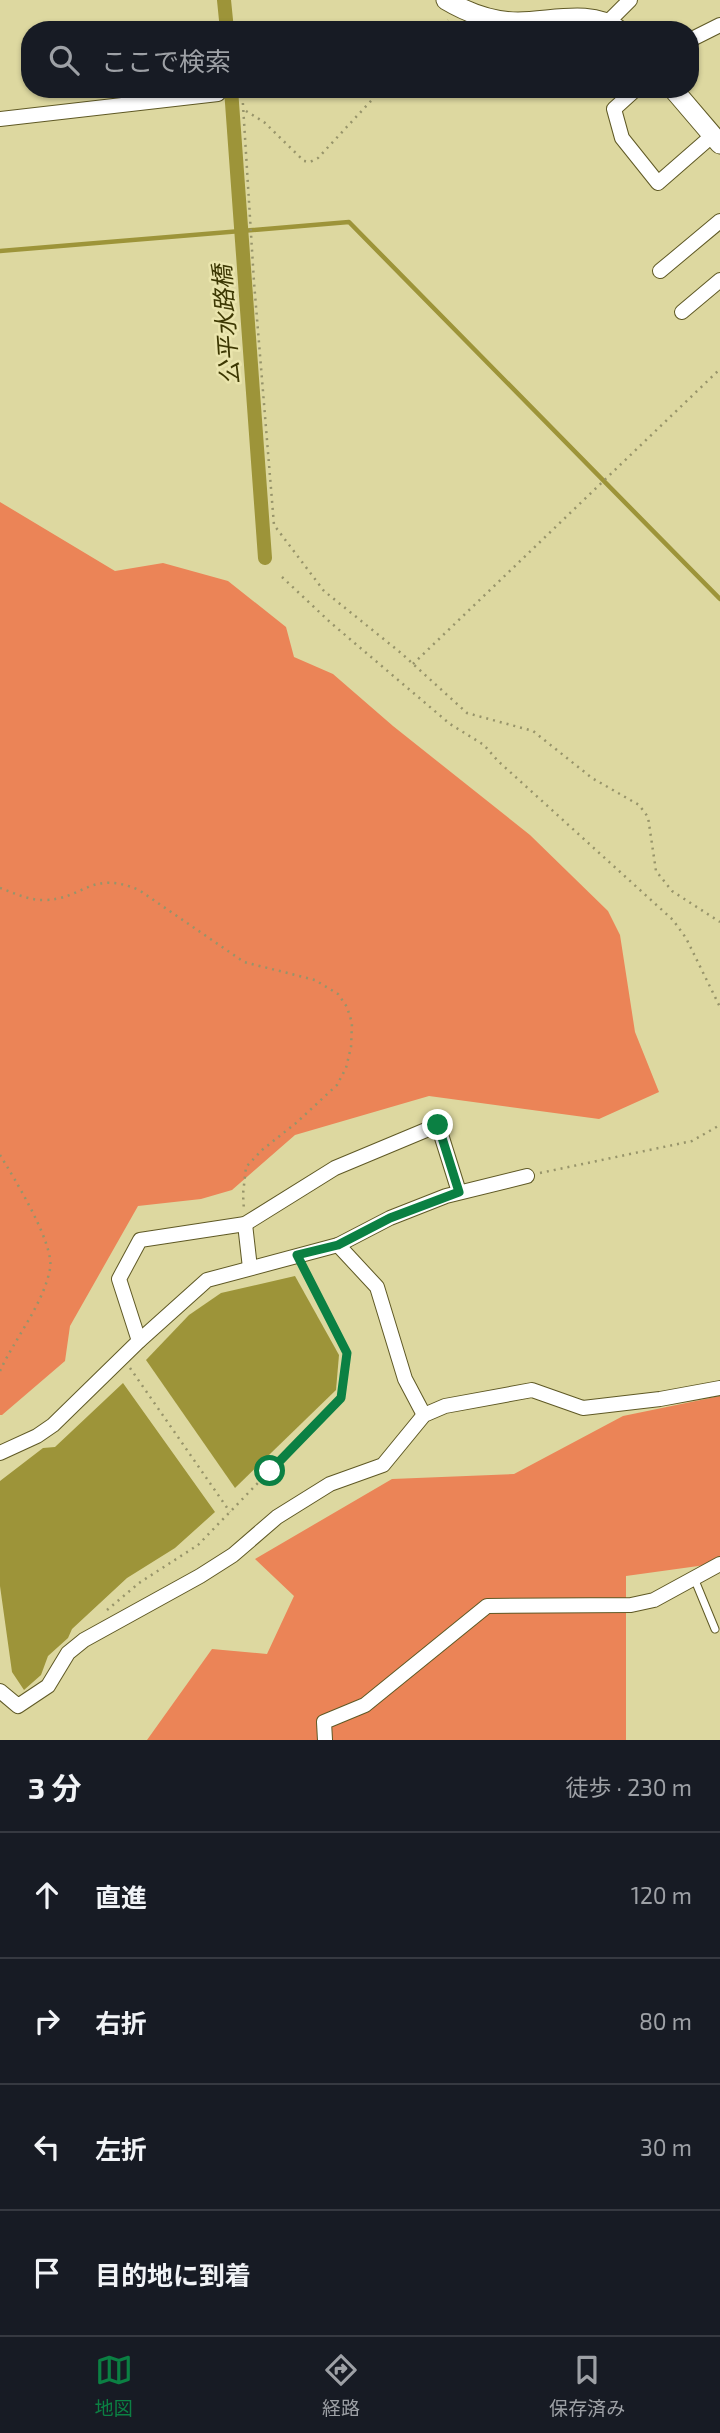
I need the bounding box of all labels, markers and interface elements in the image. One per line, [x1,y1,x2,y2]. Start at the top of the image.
search box [21,21,699,98]
icon: search [45,41,83,79]
text: ここで検索 [101,45,231,76]
water label: 公平水路橋 [206,261,244,386]
route end [422,1109,453,1140]
route start [254,1455,285,1486]
text: 3 分 [28,1769,82,1805]
text: 徒歩 · 230 m [565,1773,692,1801]
icon: ahead [28,1876,66,1914]
text: 直進 [95,1881,147,1912]
text: 120 m [631,1881,692,1909]
icon: right [28,2002,66,2040]
text: 右折 [95,2007,147,2038]
text: 80 m [639,2007,692,2035]
icon: left [28,2128,66,2166]
text: 左折 [95,2133,147,2164]
text: 30 m [640,2133,692,2161]
icon: arrive [28,2254,66,2292]
text: 目的地に到着 [95,2259,251,2290]
tab: 地図 [95,2351,133,2420]
tab: 経路 [322,2351,360,2420]
tab: 保存済み [549,2351,625,2420]

